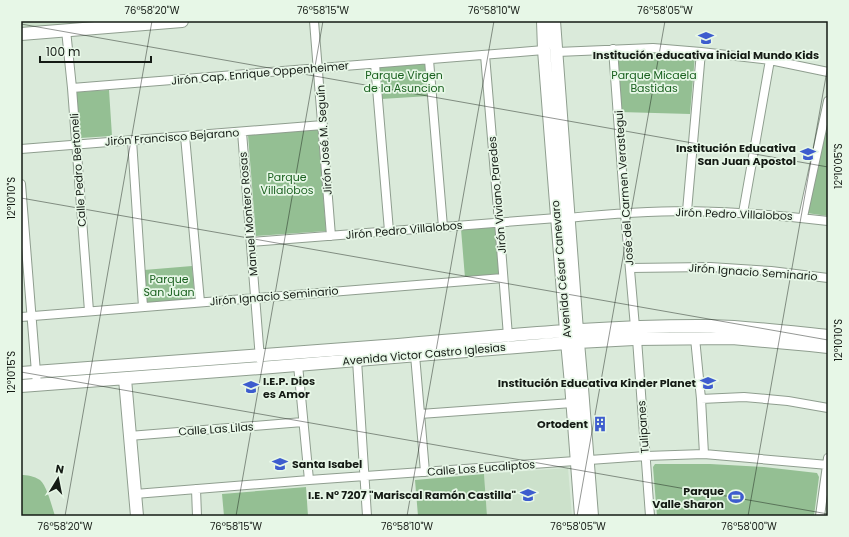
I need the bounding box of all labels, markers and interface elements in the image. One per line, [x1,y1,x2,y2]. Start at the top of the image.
text: 76°58'20"W [125,3,180,18]
text: 76°58'15"W [297,3,349,18]
text: 76°58'10"W [468,3,520,18]
text: 76°58'05"W [637,3,693,18]
school or university icon: Institución educativa inicial Mundo Kids [697,29,715,47]
scale bar [40,38,151,64]
text: 100 m [46,43,80,60]
place label: Institución educativa inicial Mundo Kids [593,47,819,63]
street label: Jirón Cap. Enrique Oppenheimer [171,57,349,89]
park label: Parque Virgen de la Asuncion [364,67,444,96]
park label: Parque Micaela Bastidas [611,67,697,96]
street label: Jirón José M. Seguín [312,84,336,196]
street label: José del Carmen Verastegui [611,109,637,266]
street label: Calle Pedro Bertoneli [66,112,90,227]
street label: Jirón Francisco Bejarano [104,124,240,150]
street label: Jirón Viviano Paredes [484,135,510,254]
place label: Institución Educativa San Juan Apostol [676,140,796,169]
text: 12°10'05"S [831,143,846,189]
school or university icon: Institución Educativa San Juan Apostol [799,145,817,163]
street label: Manuel Montero Rosas [235,151,261,277]
park label: Parque Villalobos [261,169,314,198]
text: 12°10'10"S [4,177,19,219]
street label: Avenida César Canevaro [547,200,575,338]
street label: Jirón Pedro Villalobos [675,204,793,224]
street label: Jirón Pedro Villalobos [345,217,463,243]
street label: Jirón Ignacio Seminario [688,260,818,284]
park label: Parque San Juan [143,271,195,300]
street label: Jirón Ignacio Seminario [209,282,339,310]
text: 12°10'10"S [831,319,846,361]
street label: Avenida Victor Castro Iglesias [342,339,507,369]
text: 12°10'15"S [4,351,19,393]
place label: I.E.P. Dios es Amor [263,373,315,402]
school or university icon: Institución Educativa Kinder Planet [699,374,717,392]
place label: Institución Educativa Kinder Planet [498,375,697,391]
school or university icon: I.E.P. Dios es Amor [242,378,260,396]
street label: Tulipanes [633,400,653,454]
building icon: Ortodent [591,415,609,433]
place label: Ortodent [537,416,589,432]
street label: Calle Las Lilas [178,418,254,440]
school or university icon: Santa Isabel [271,455,289,473]
place label: Santa Isabel [292,456,362,472]
street label: Calle Los Eucaliptos [427,456,536,480]
north arrow [38,459,78,499]
text: N [54,461,65,478]
place label: Parque Valle Sharon [652,483,724,512]
school or university icon: I.E. N° 7207 "Mariscal Ramón Castilla" [519,486,537,504]
place label: I.E. N° 7207 "Mariscal Ramón Castilla" [308,487,516,503]
sports icon: Parque Valle Sharon [727,488,745,506]
text: 76°58'20"W [38,519,93,534]
text: 76°58'15"W [210,519,262,534]
text: 76°58'10"W [381,519,433,534]
text: 76°58'05"W [550,519,606,534]
text: 76°58'00"W [721,519,777,534]

